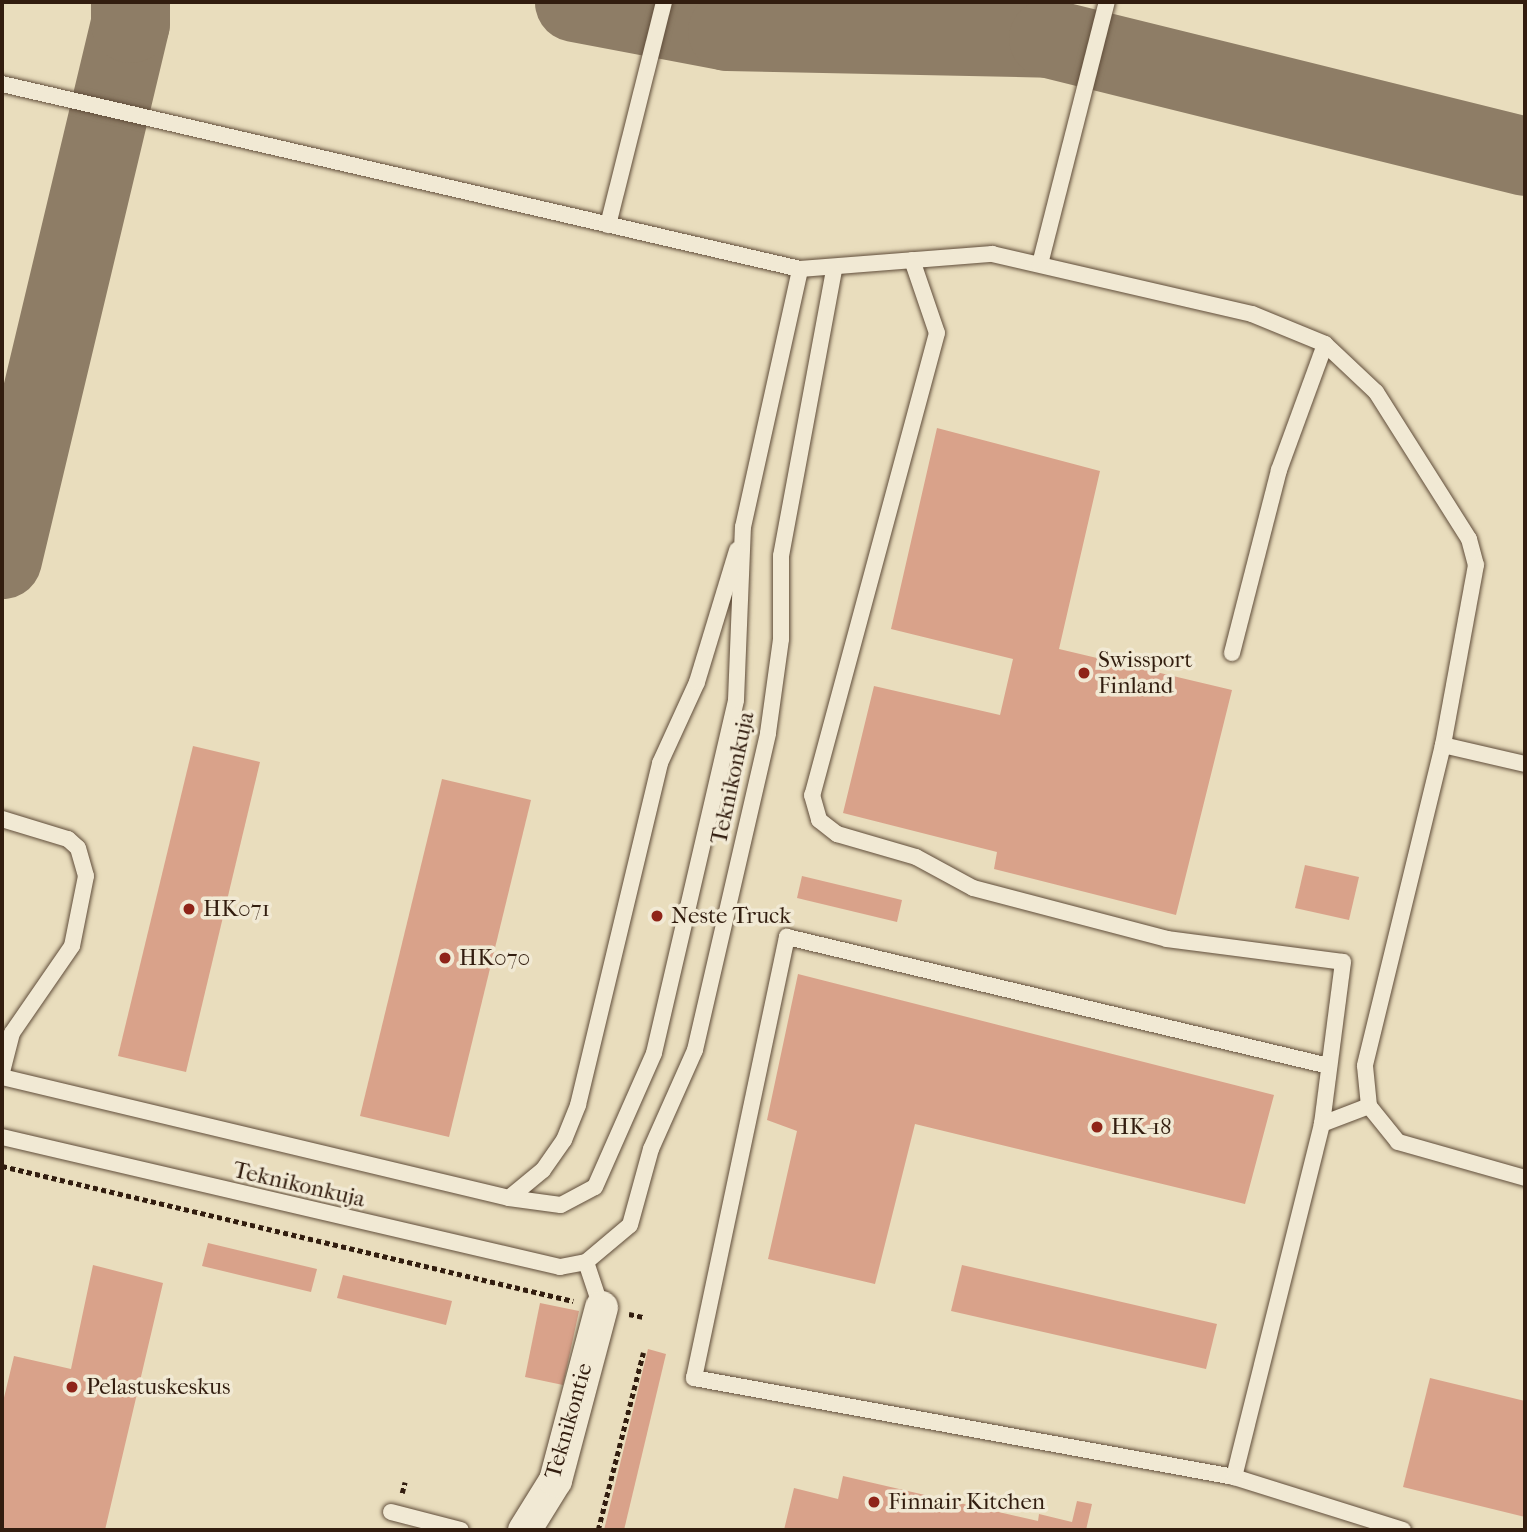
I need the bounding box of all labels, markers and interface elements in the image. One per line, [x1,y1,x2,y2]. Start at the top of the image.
place label: Swissport Finland [1098,646,1192,700]
marker: Swissport Finland [1076,665,1092,681]
street label: Teknikonkuja [706,709,760,847]
place label: HK071 [203,895,270,923]
marker: HK071 [181,901,197,917]
place label: Neste Truck [671,902,791,930]
marker: Neste Truck [649,908,665,924]
place label: HK070 [459,944,530,972]
marker: HK070 [437,950,453,966]
place label: HK-18 [1111,1113,1172,1141]
marker: HK-18 [1089,1119,1105,1135]
street label: Teknikonkuja [230,1156,368,1214]
street label: Teknikontie [539,1360,599,1482]
place label: Pelastuskeskus [86,1373,231,1401]
marker: Pelastuskeskus [64,1379,80,1395]
place label: Finnair Kitchen [888,1488,1045,1516]
marker: Finnair Kitchen [866,1494,882,1510]

